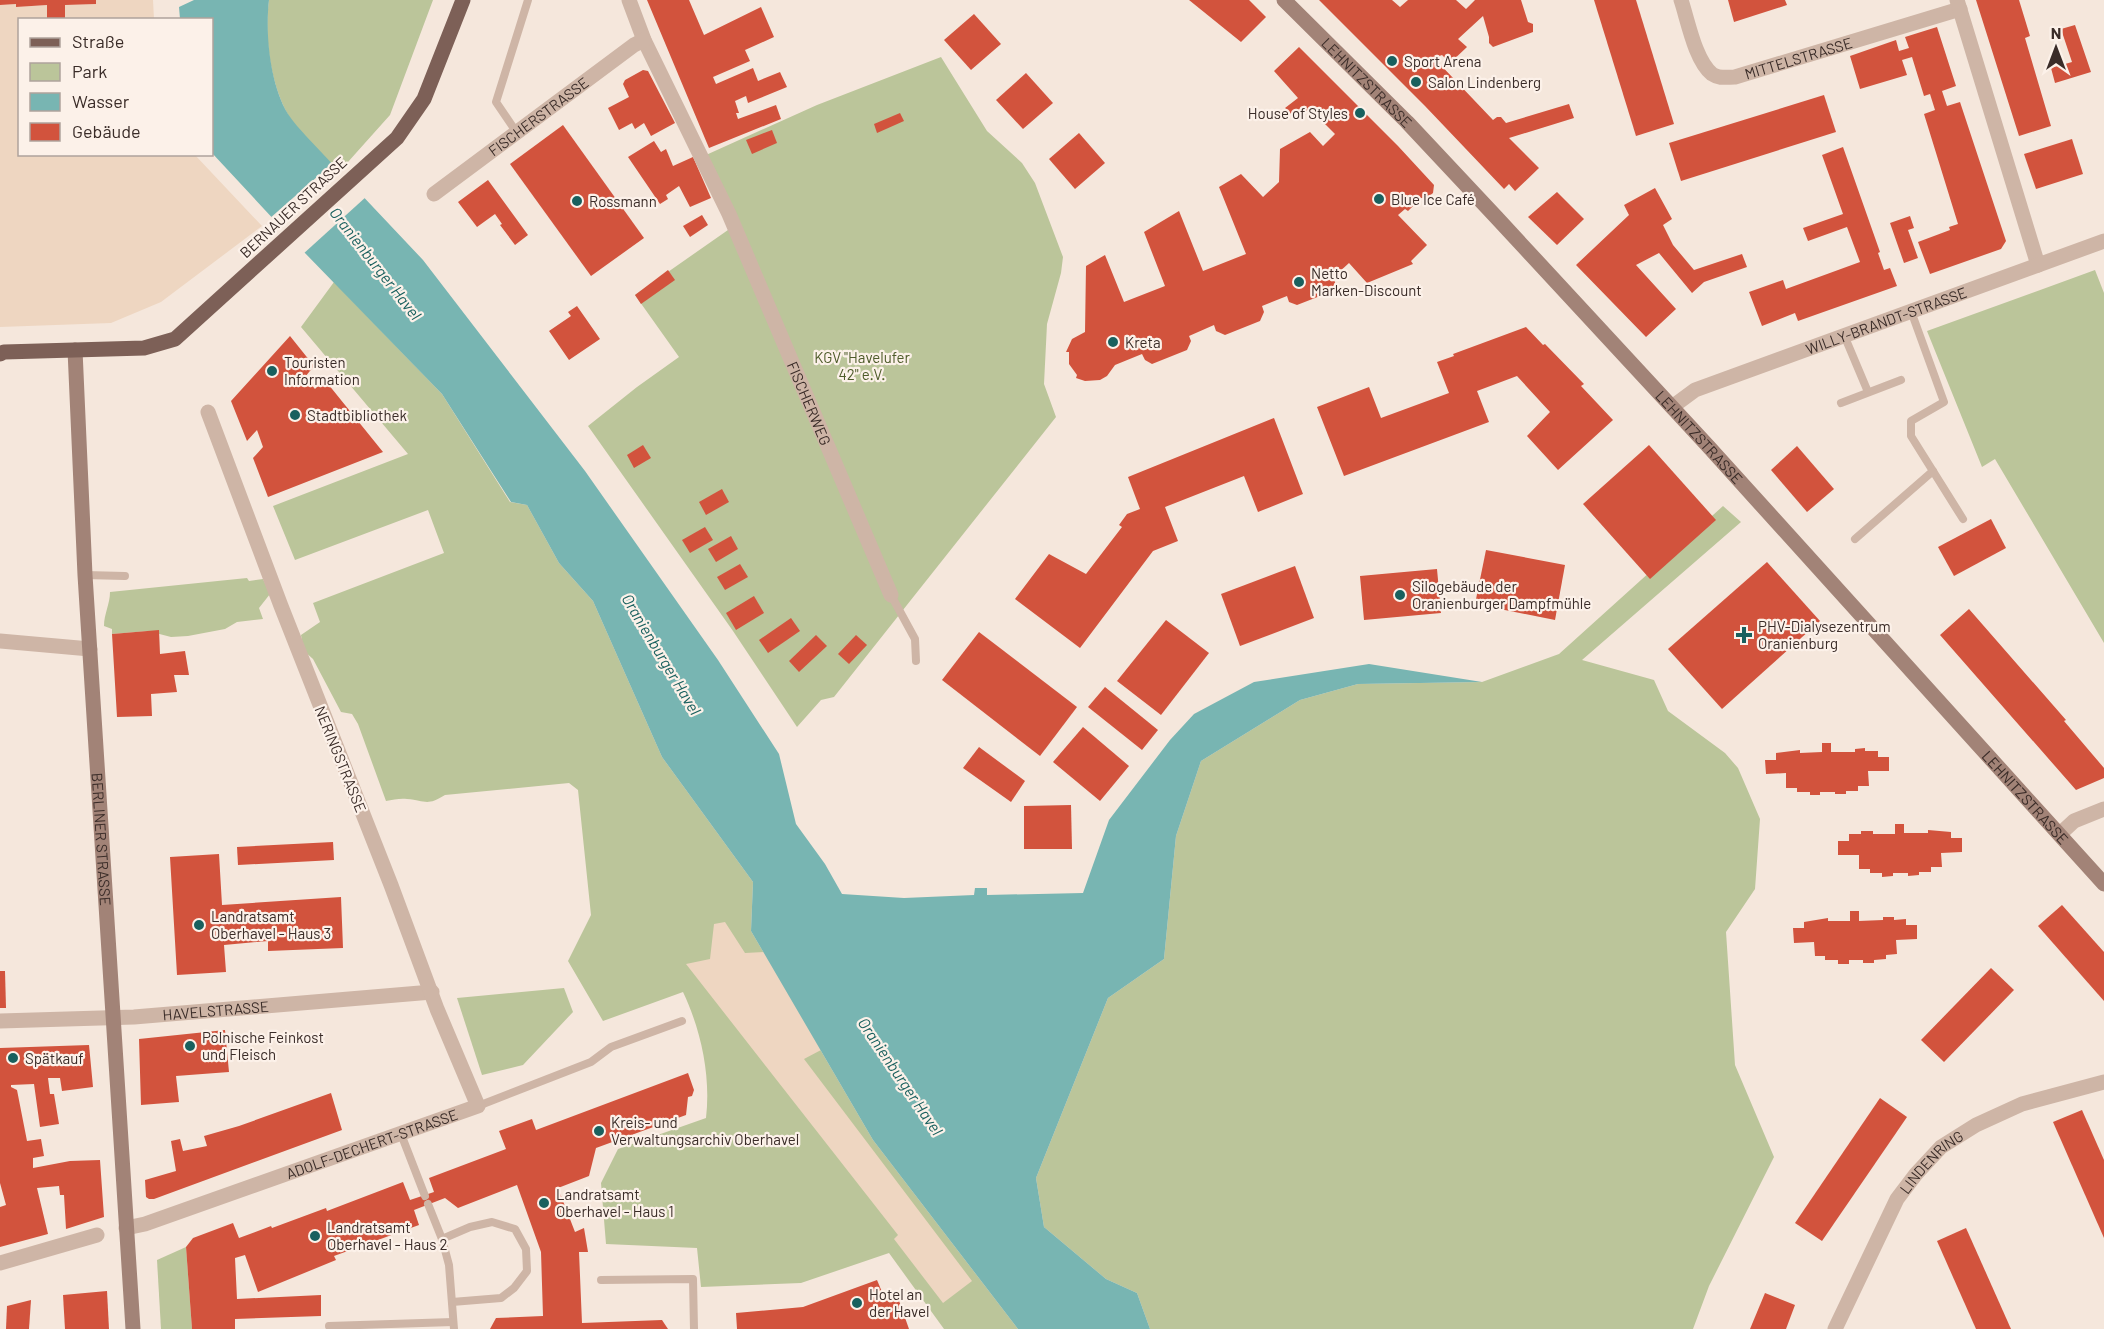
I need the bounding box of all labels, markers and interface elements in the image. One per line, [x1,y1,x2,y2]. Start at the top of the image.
legend [18,18,213,156]
north arrow [2026,18,2086,78]
text: N [2051,23,2061,42]
text: Straße [72,30,124,52]
street label: MITTELSTRASSE [1743,33,1854,83]
street label: LEHNITZSTRASSE [1318,34,1416,131]
place label: Sport Arena [1404,52,1481,70]
marker: Sport Arena [1385,54,1399,68]
text: Park [72,60,107,82]
street label: FISCHERSTRASSE [485,73,592,159]
place label: Salon Lindenberg [1428,73,1541,91]
marker: Salon Lindenberg [1409,75,1423,89]
text: Wasser [72,90,130,112]
place label: House of Styles [1248,104,1348,122]
marker: House of Styles [1353,106,1367,120]
text: Gebäude [72,120,141,142]
street label: BERNAUER STRASSE [236,153,350,261]
place label: Blue Ice Café [1391,190,1475,208]
place label: Rossmann [589,192,657,210]
marker: Blue Ice Café [1372,192,1386,206]
marker: Rossmann [570,194,584,208]
water label: Oranienburger Havel [326,203,426,323]
place label: Netto Marken-Discount [1311,264,1422,299]
marker: Netto Marken-Discount [1292,275,1306,289]
street label: WILLY-BRANDT-STRASSE [1803,283,1969,358]
place label: Kreta [1125,333,1161,351]
marker: Kreta [1106,335,1120,349]
park label: KGV "Havelufer 42" e.V. [814,348,910,383]
place label: Touristen Information [284,353,360,388]
street label: FISCHERWEG [784,359,835,448]
marker: Touristen Information [265,364,279,378]
street label: LEHNITZSTRASSE [1652,387,1747,487]
place label: Stadtbibliothek [307,406,408,424]
marker: Stadtbibliothek [288,408,302,422]
place label: Silogebäude der Oranienburger Dampfmühle [1412,577,1591,612]
marker: Silogebäude der Oranienburger Dampfmühle [1393,588,1407,602]
water label: Oranienburger Havel [618,590,706,718]
place label: PHV-Dialysezentrum Oranienburg [1758,617,1891,652]
marker: PHV-Dialysezentrum Oranienburg [1735,626,1753,644]
street label: NERINGSTRASSE [311,703,371,815]
street label: LEHNITZSTRASSE [1979,747,2073,848]
street label: BERLINER STRASSE [89,772,115,906]
place label: Landratsamt Oberhavel - Haus 3 [211,907,331,942]
marker: Landratsamt Oberhavel - Haus 3 [192,918,206,932]
street label: HAVELSTRASSE [162,997,269,1024]
water label: Oranienburger Havel [855,1014,948,1139]
place label: Polnische Feinkost und Fleisch [202,1028,324,1063]
marker: Polnische Feinkost und Fleisch [183,1039,197,1053]
place label: Spätkauf [25,1049,84,1067]
marker: Spätkauf [6,1051,20,1065]
street label: ADOLF-DECHERT-STRASSE [283,1105,460,1182]
place label: Kreis- und Verwaltungsarchiv Oberhavel [611,1113,799,1148]
marker: Kreis- und Verwaltungsarchiv Oberhavel [592,1124,606,1138]
street label: LINDENRING [1895,1126,1966,1197]
place label: Landratsamt Oberhavel - Haus 1 [556,1185,674,1220]
marker: Landratsamt Oberhavel - Haus 1 [537,1196,551,1210]
place label: Landratsamt Oberhavel - Haus 2 [327,1218,448,1253]
marker: Landratsamt Oberhavel - Haus 2 [308,1229,322,1243]
place label: Hotel an der Havel [869,1285,929,1320]
marker: Hotel an der Havel [850,1296,864,1310]

